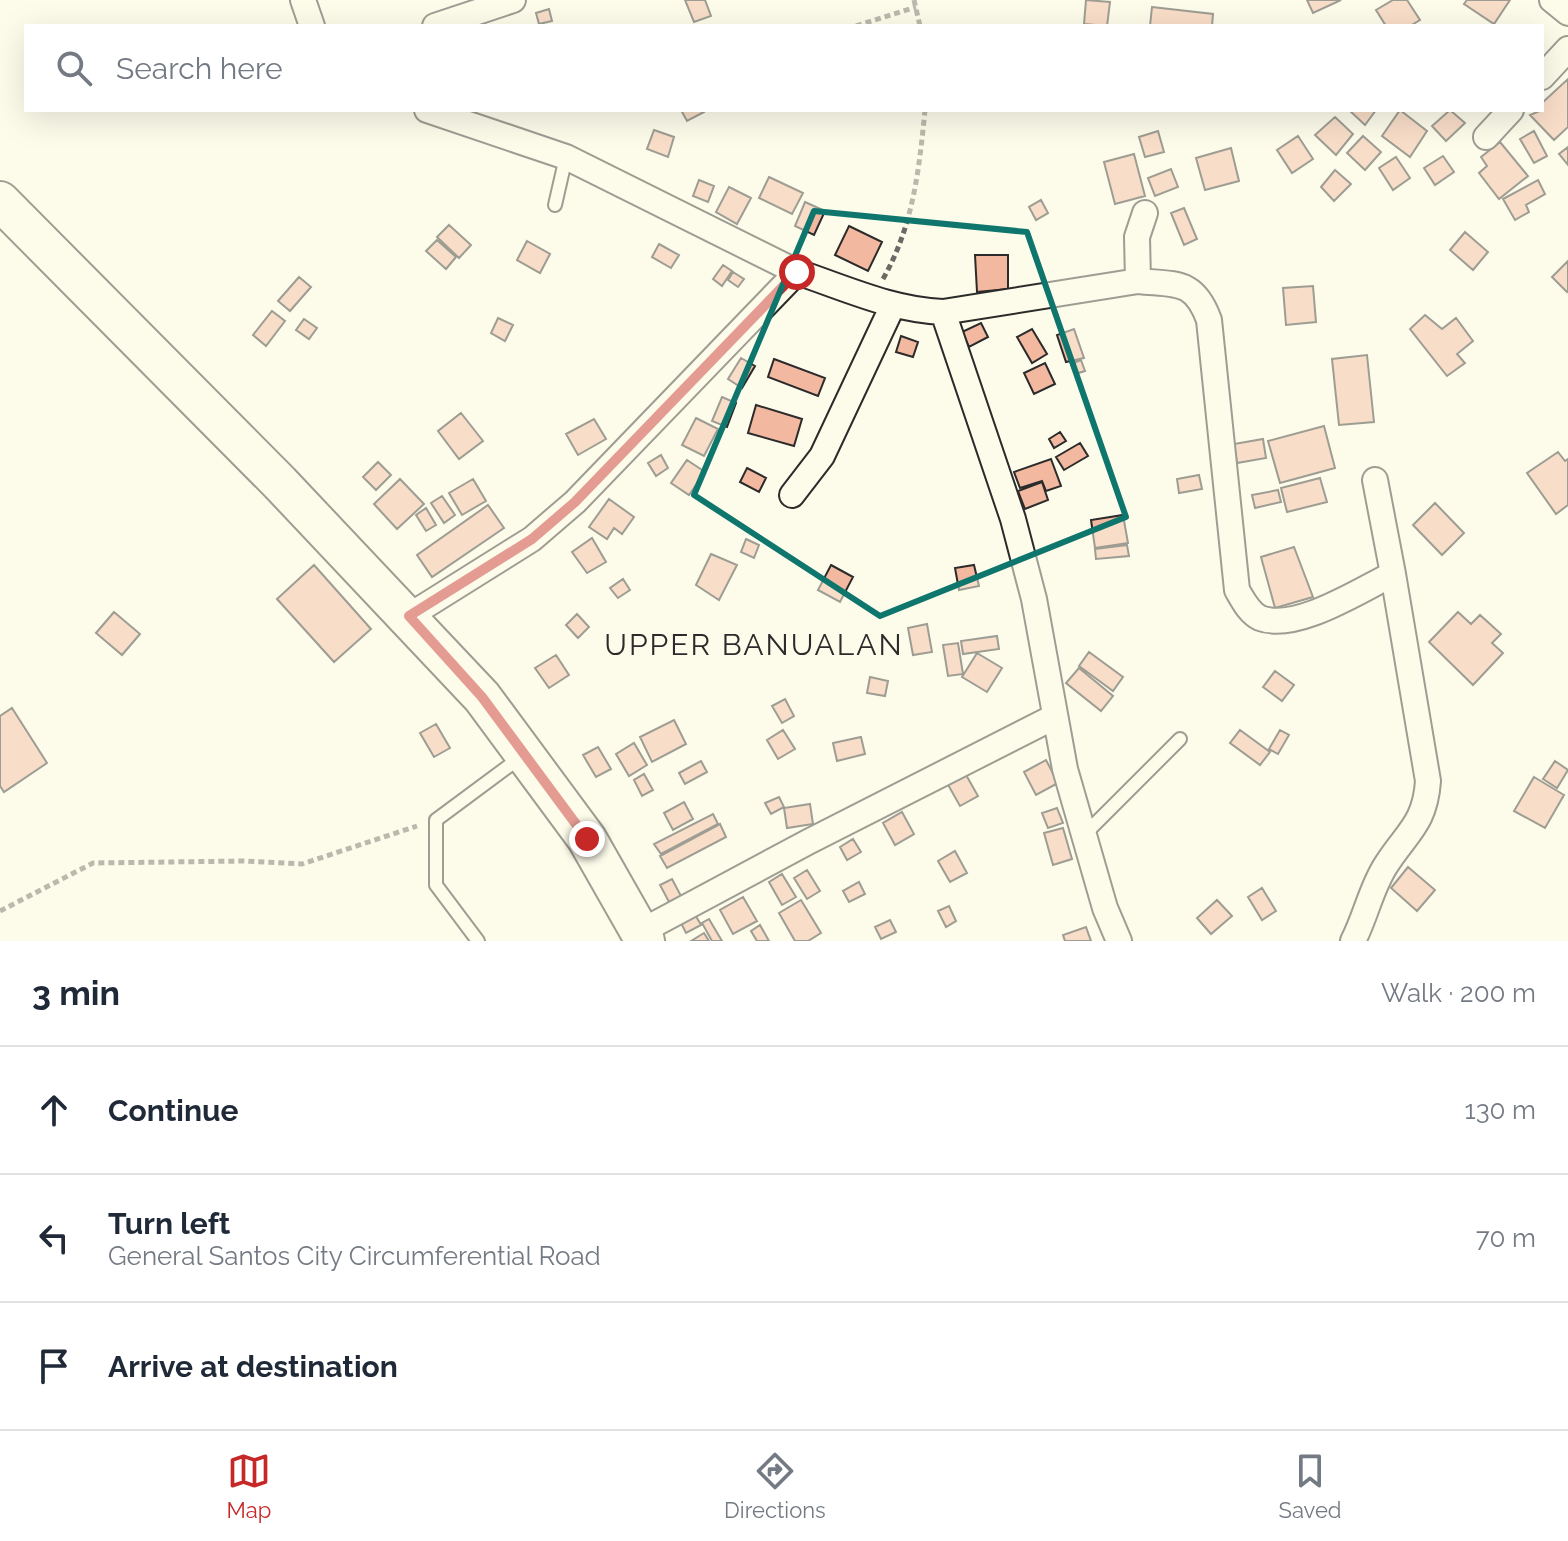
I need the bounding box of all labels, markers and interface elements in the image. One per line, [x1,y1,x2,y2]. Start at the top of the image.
search box [24,24,1544,112]
icon: search [52,46,96,90]
text: Search here [116,51,283,86]
route start [779,254,815,290]
district label: UPPER BANUALAN [604,627,904,662]
route end [569,821,605,857]
text: 3 min [32,973,120,1013]
text: Walk · 200 m [1381,978,1536,1008]
icon: ahead [32,1088,76,1132]
text: Continue [108,1093,239,1128]
text: 130 m [1465,1095,1536,1125]
text: Turn left [108,1206,230,1241]
icon: left [32,1216,76,1260]
text: 70 m [1476,1223,1536,1253]
text: General Santos City Circumferential Road [108,1241,601,1271]
icon: arrive [32,1344,76,1388]
text: Arrive at destination [108,1349,398,1384]
tab: Map [226,1449,271,1523]
tab: Directions [724,1449,826,1523]
tab: Saved [1279,1449,1342,1523]

